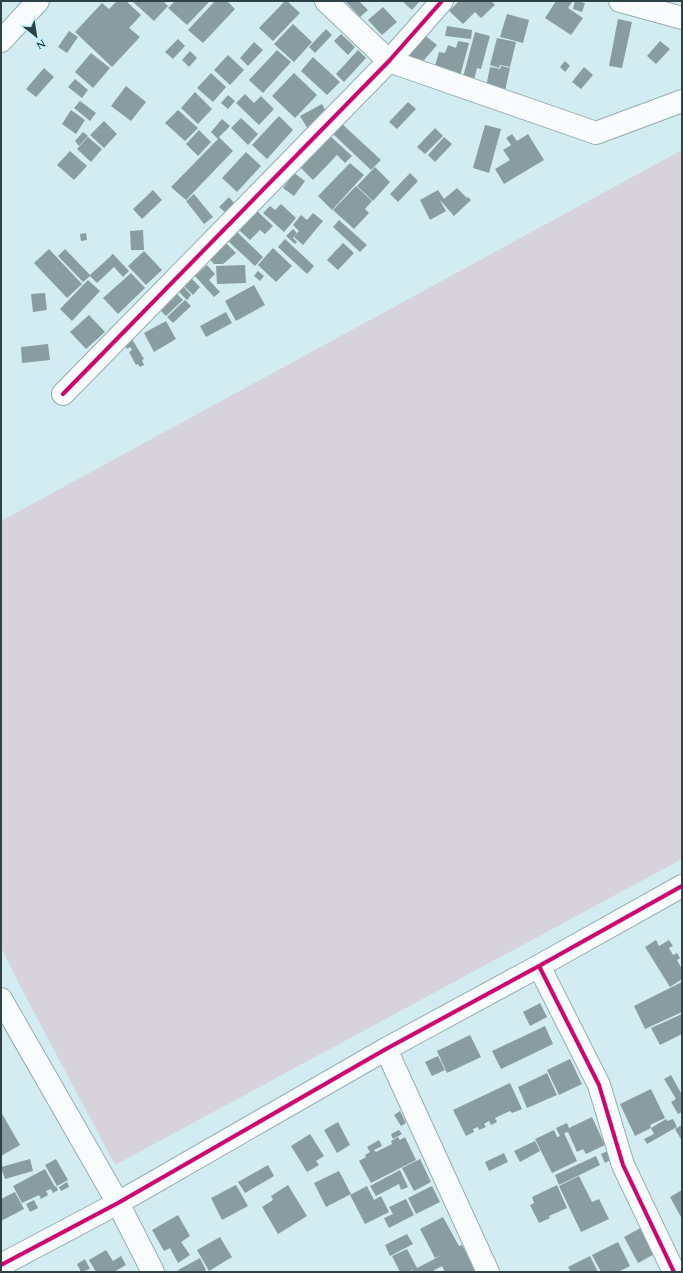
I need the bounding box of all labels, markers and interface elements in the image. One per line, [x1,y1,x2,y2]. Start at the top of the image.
north arrow [16,16,56,56]
text: N [33,35,49,54]

